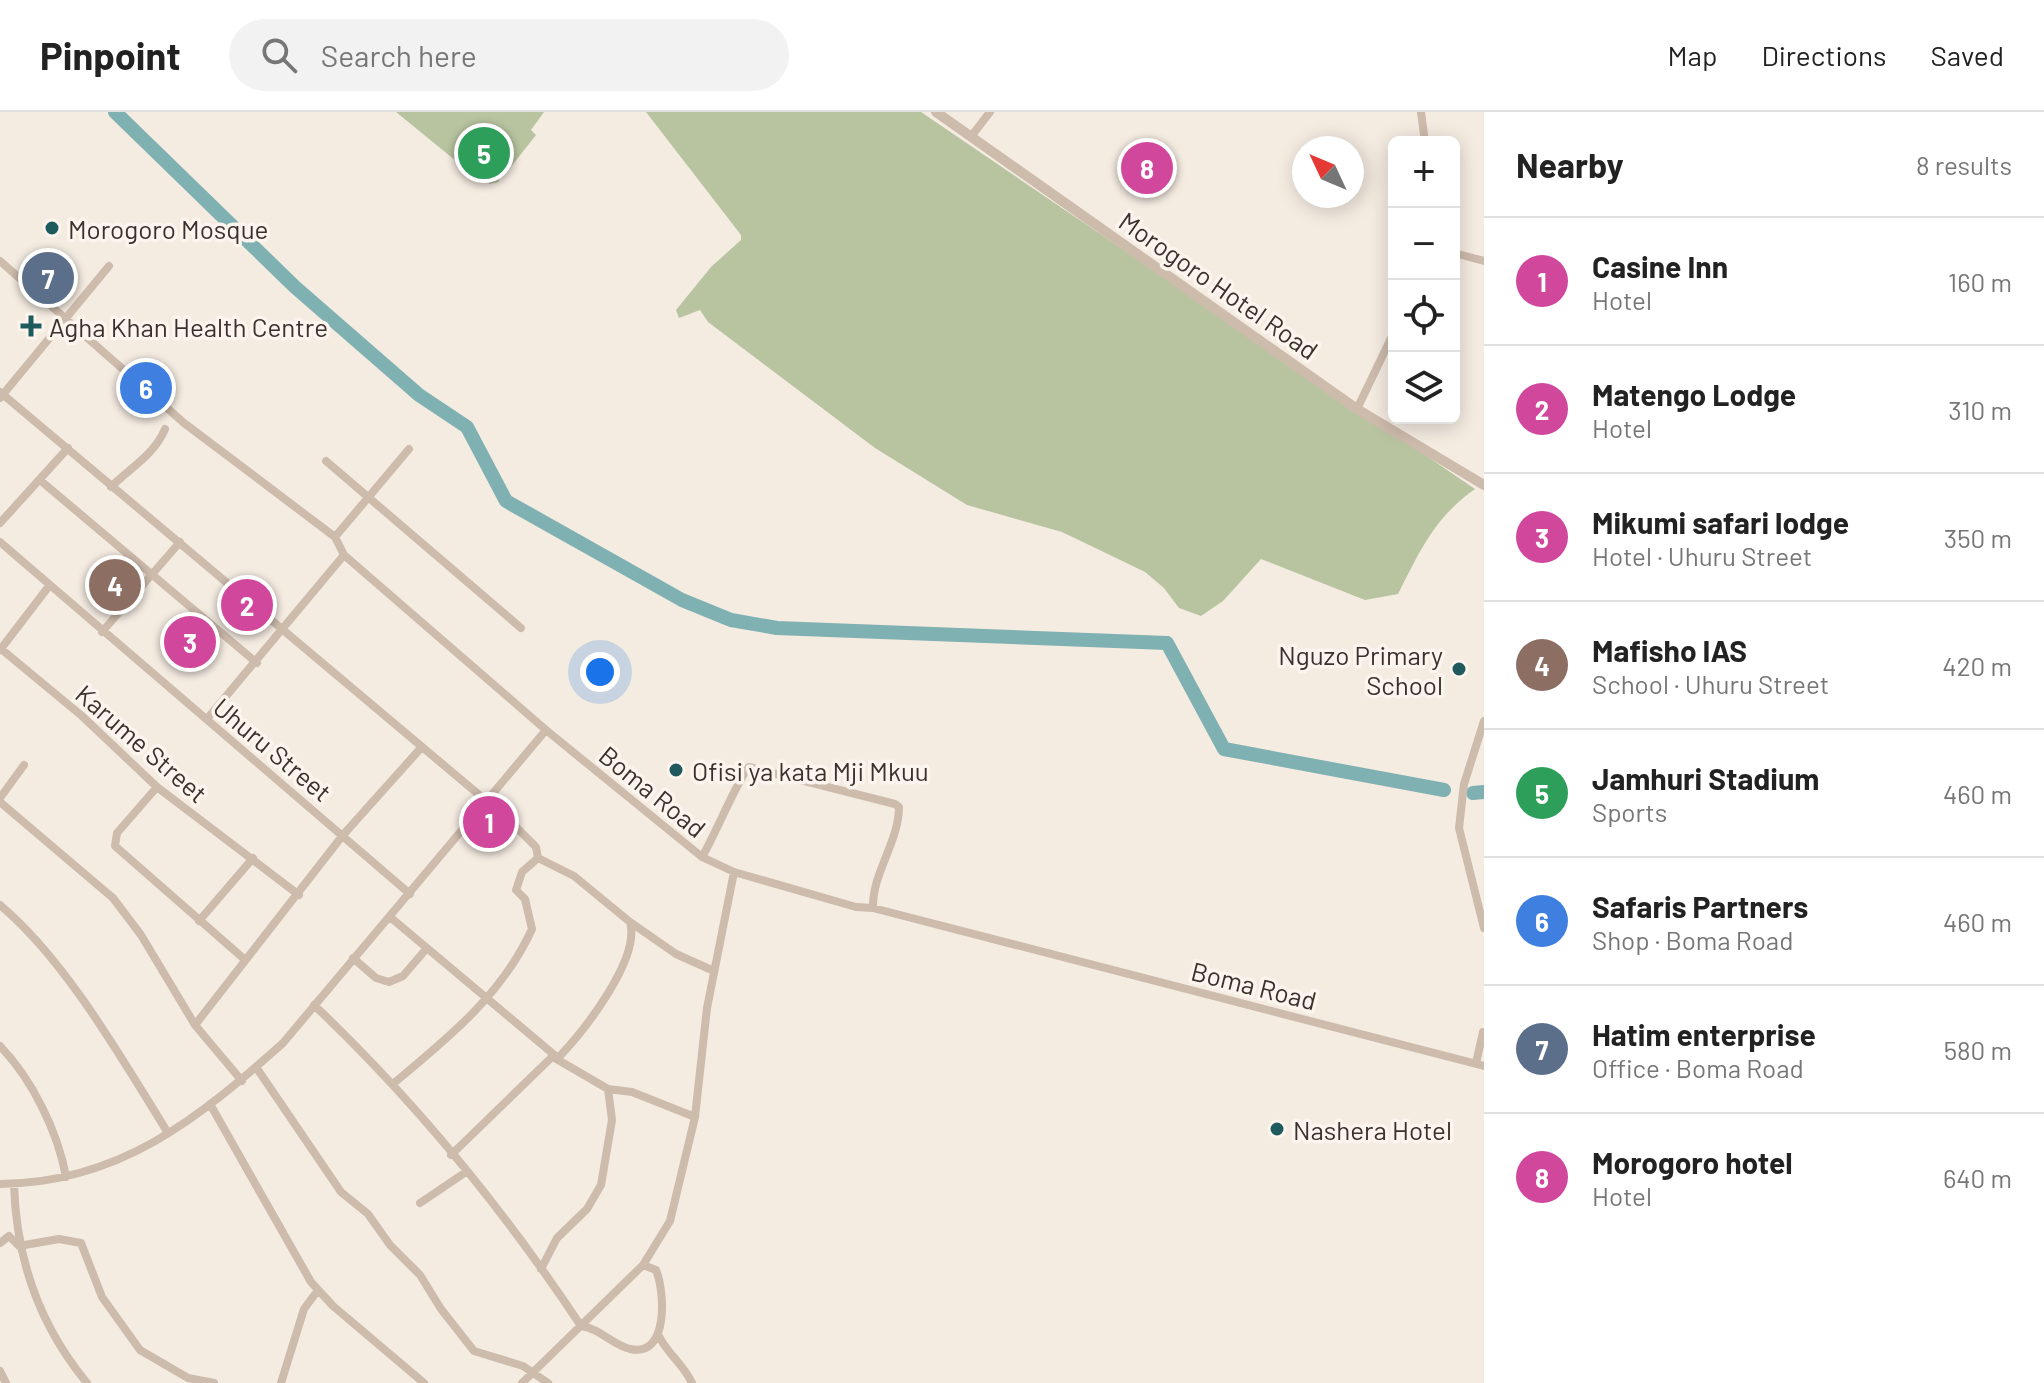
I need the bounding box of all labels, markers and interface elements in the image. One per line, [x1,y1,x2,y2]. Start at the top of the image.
search box [229,19,789,91]
text: Pinpoint [40,32,181,78]
icon: search [257,33,301,77]
text: Search here [321,37,477,73]
text: Map [1668,38,1717,72]
text: Directions [1761,38,1887,72]
text: Saved [1931,38,2004,72]
pin: 5 [458,123,510,183]
north arrow [1292,136,1364,208]
map controls [1388,136,1460,424]
button: + [1388,136,1460,208]
pin: 8 [1121,138,1173,198]
text: Nearby [1516,144,1624,185]
text: 8 results [1916,149,2012,180]
street label: Morogoro Hotel Road [1114,205,1324,365]
button: − [1388,208,1460,280]
place label: Morogoro Mosque [68,213,268,244]
marker: Morogoro Mosque [43,219,61,237]
pin: 7 [22,248,74,308]
text: Casine Inn [1592,248,1728,284]
text: 1 [1537,266,1547,297]
text: 160 m [1948,266,2012,297]
button: locate [1388,280,1460,352]
text: Hotel [1592,284,1652,315]
place label: Agha Khan Health Centre [49,311,328,342]
marker: Agha Khan Health Centre [20,315,42,337]
button: layers [1388,352,1460,424]
pin: 6 [120,358,172,418]
text: Matengo Lodge [1592,376,1796,412]
text: 2 [1535,394,1549,425]
text: 310 m [1948,394,2012,425]
text: Hotel [1592,412,1652,443]
text: Mikumi safari lodge [1592,504,1849,540]
text: 3 [1535,522,1549,553]
text: 350 m [1944,522,2012,553]
text: Hotel · Uhuru Street [1592,540,1812,571]
pin: 4 [89,555,141,615]
pin: 2 [221,575,273,635]
pin: 3 [164,612,216,672]
text: Mafisho IAS [1592,632,1747,668]
place label: Nguzo Primary School [1278,639,1443,700]
text: 4 [1534,650,1550,681]
text: 420 m [1942,650,2012,681]
your location [580,652,620,692]
marker: Nguzo Primary School [1450,660,1468,678]
text: School · Uhuru Street [1592,668,1829,699]
street label: Karume Street [70,678,214,808]
street label: Uhuru Street [208,691,338,807]
street label: Boma Road [594,739,712,843]
place label: Ofisi ya kata Mji Mkuu [692,755,929,786]
text: Jamhuri Stadium [1592,760,1819,796]
marker: Ofisi ya kata Mji Mkuu [667,761,685,779]
text: 5 [1535,778,1549,809]
text: 460 m [1943,778,2012,809]
pin: 1 [463,792,515,852]
text: Sports [1592,796,1667,827]
text: Safaris Partners [1592,888,1808,924]
text: 6 [1535,906,1549,937]
text: 460 m [1943,906,2012,937]
text: Shop · Boma Road [1592,924,1793,955]
street label: Boma Road [1188,954,1320,1016]
text: Hatim enterprise [1592,1016,1816,1052]
text: 7 [1536,1034,1548,1065]
text: 580 m [1944,1034,2012,1065]
text: Office · Boma Road [1592,1052,1804,1083]
place label: Nashera Hotel [1293,1114,1452,1145]
marker: Nashera Hotel [1268,1120,1286,1138]
text: Morogoro hotel [1592,1144,1793,1180]
text: 8 [1535,1162,1549,1193]
text: 640 m [1943,1162,2012,1193]
text: Hotel [1592,1180,1652,1211]

